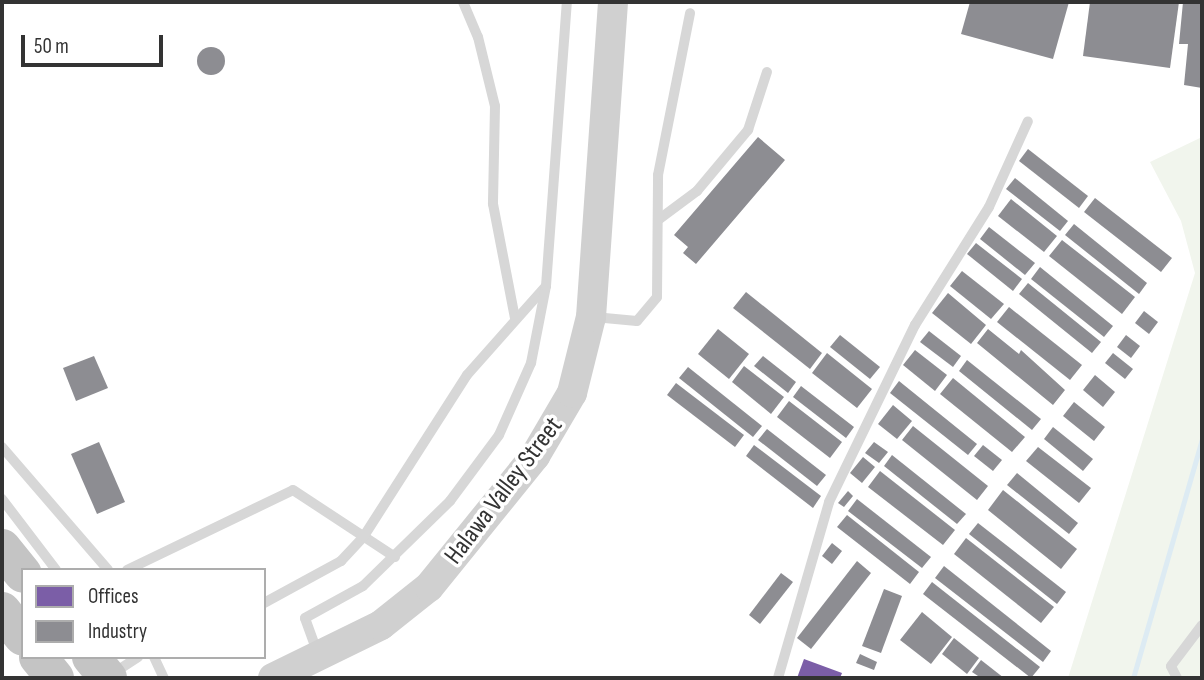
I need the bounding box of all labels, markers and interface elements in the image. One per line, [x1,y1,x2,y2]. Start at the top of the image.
scale bar [24,21,166,65]
text: 50 m [34,34,69,59]
street label: Halawa Valley Street [439,411,569,571]
legend [21,568,266,659]
text: Offices [88,584,139,609]
text: Industry [88,619,147,644]

